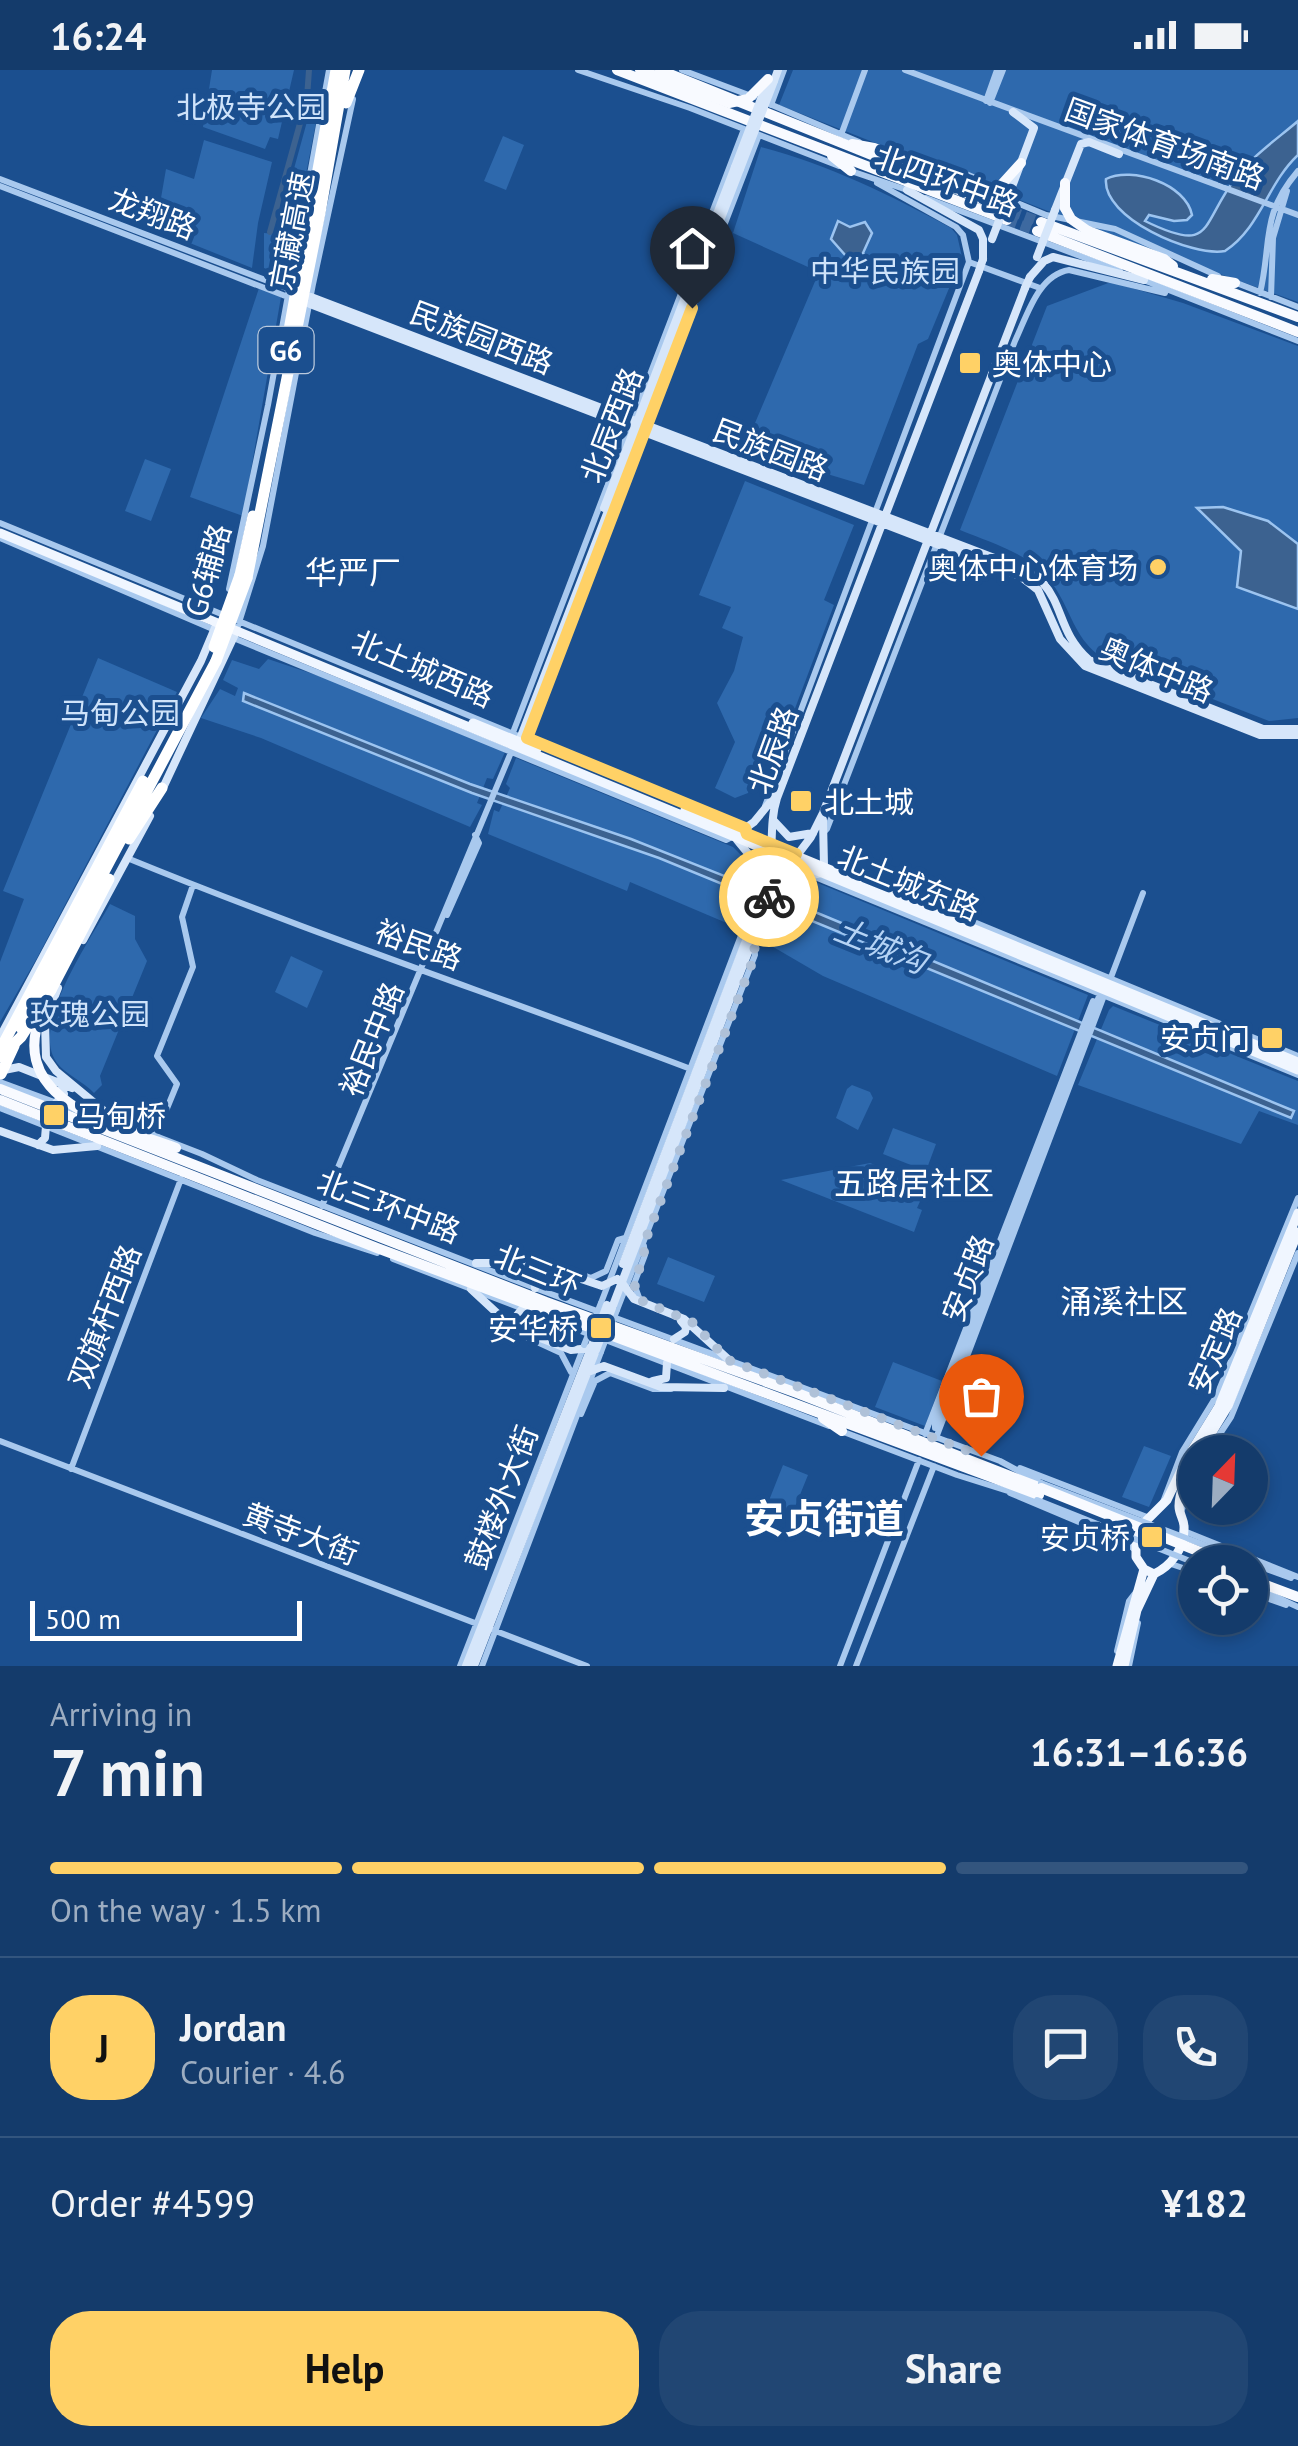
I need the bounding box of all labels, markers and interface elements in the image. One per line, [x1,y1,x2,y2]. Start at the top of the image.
text: 16:24 [50,11,146,60]
park label: 北极寺公园 [176,87,326,126]
street label: 国家体育场南路 [1060,89,1270,197]
street label: 北四环中路 [870,136,1024,224]
street label: 京藏高速 [260,168,322,294]
street label: 龙翔路 [104,179,202,247]
pin [650,206,735,309]
icon: home [665,221,720,276]
park label: 中华民族园 [810,251,960,290]
street label: 民族园西路 [405,292,559,382]
road number: G6 [258,327,314,373]
place label: 奥体中心 [992,344,1112,383]
marker: 奥体中心 [957,350,983,376]
street label: 北辰西路 [571,362,651,488]
street label: 民族园路 [708,409,834,489]
street label: G6辅路 [175,519,239,621]
place label: 奥体中心体育场 [928,548,1138,587]
district label: 华严厂 [305,551,401,593]
marker: 奥体中心体育场 [1147,556,1169,578]
street label: 北土城西路 [346,621,500,715]
street label: 奥体中路 [1094,628,1220,710]
park label: 马甸公园 [60,693,180,732]
street label: 北辰路 [738,701,806,799]
place label: 北土城 [824,782,914,821]
marker: 北土城 [788,788,814,814]
street label: 北土城东路 [832,836,986,928]
courier [719,847,819,947]
icon: bike [742,870,797,925]
water label: 土城沟 [829,908,936,984]
street label: 裕民路 [370,910,468,978]
street label: 裕民中路 [330,976,412,1102]
park label: 玫瑰公园 [30,994,150,1033]
place label: 安贞门 [1160,1019,1250,1058]
marker: 安贞门 [1259,1025,1285,1051]
place label: 马甸桥 [76,1096,166,1135]
marker: 马甸桥 [41,1102,67,1128]
street label: 北三环中路 [312,1161,466,1251]
district label: 五路居社区 [834,1162,994,1204]
street label: 安贞路 [933,1229,1001,1327]
street label: 北三环 [489,1235,587,1305]
street label: 双旗杆西路 [59,1239,149,1393]
district label: 涌溪社区 [1060,1280,1188,1322]
street label: 安定路 [1178,1301,1250,1399]
place label: 安华桥 [488,1309,578,1348]
marker: 安华桥 [588,1315,614,1341]
pin [939,1354,1024,1457]
icon: bag [954,1369,1009,1424]
street label: 鼓楼外大街 [456,1420,546,1574]
north arrow [1178,1435,1268,1525]
map controls [1178,1435,1268,1635]
district label: 安贞街道 [744,1492,904,1544]
street label: 黄寺大街 [238,1493,364,1573]
place label: 安贞桥 [1040,1518,1130,1557]
marker: 安贞桥 [1139,1524,1165,1550]
button: locate [1178,1545,1268,1635]
scale bar [30,1596,302,1640]
text: 500 m [45,1600,121,1637]
text: Arriving in [50,1693,192,1735]
text: 16:31–16:36 [1030,1727,1248,1776]
text: 7 min [50,1730,205,1814]
text: On the way · 1.5 km [50,1889,321,1931]
button: chat [1013,1995,1118,2100]
button: phone [1143,1995,1248,2100]
text: Jordan [180,2002,286,2051]
text: J [96,2023,109,2072]
text: Courier · 4.6 [180,2051,346,2093]
text: Order #4599 [50,2178,255,2227]
text: ¥182 [1162,2178,1248,2227]
button: Help [50,2311,639,2426]
button: Share [659,2311,1248,2426]

